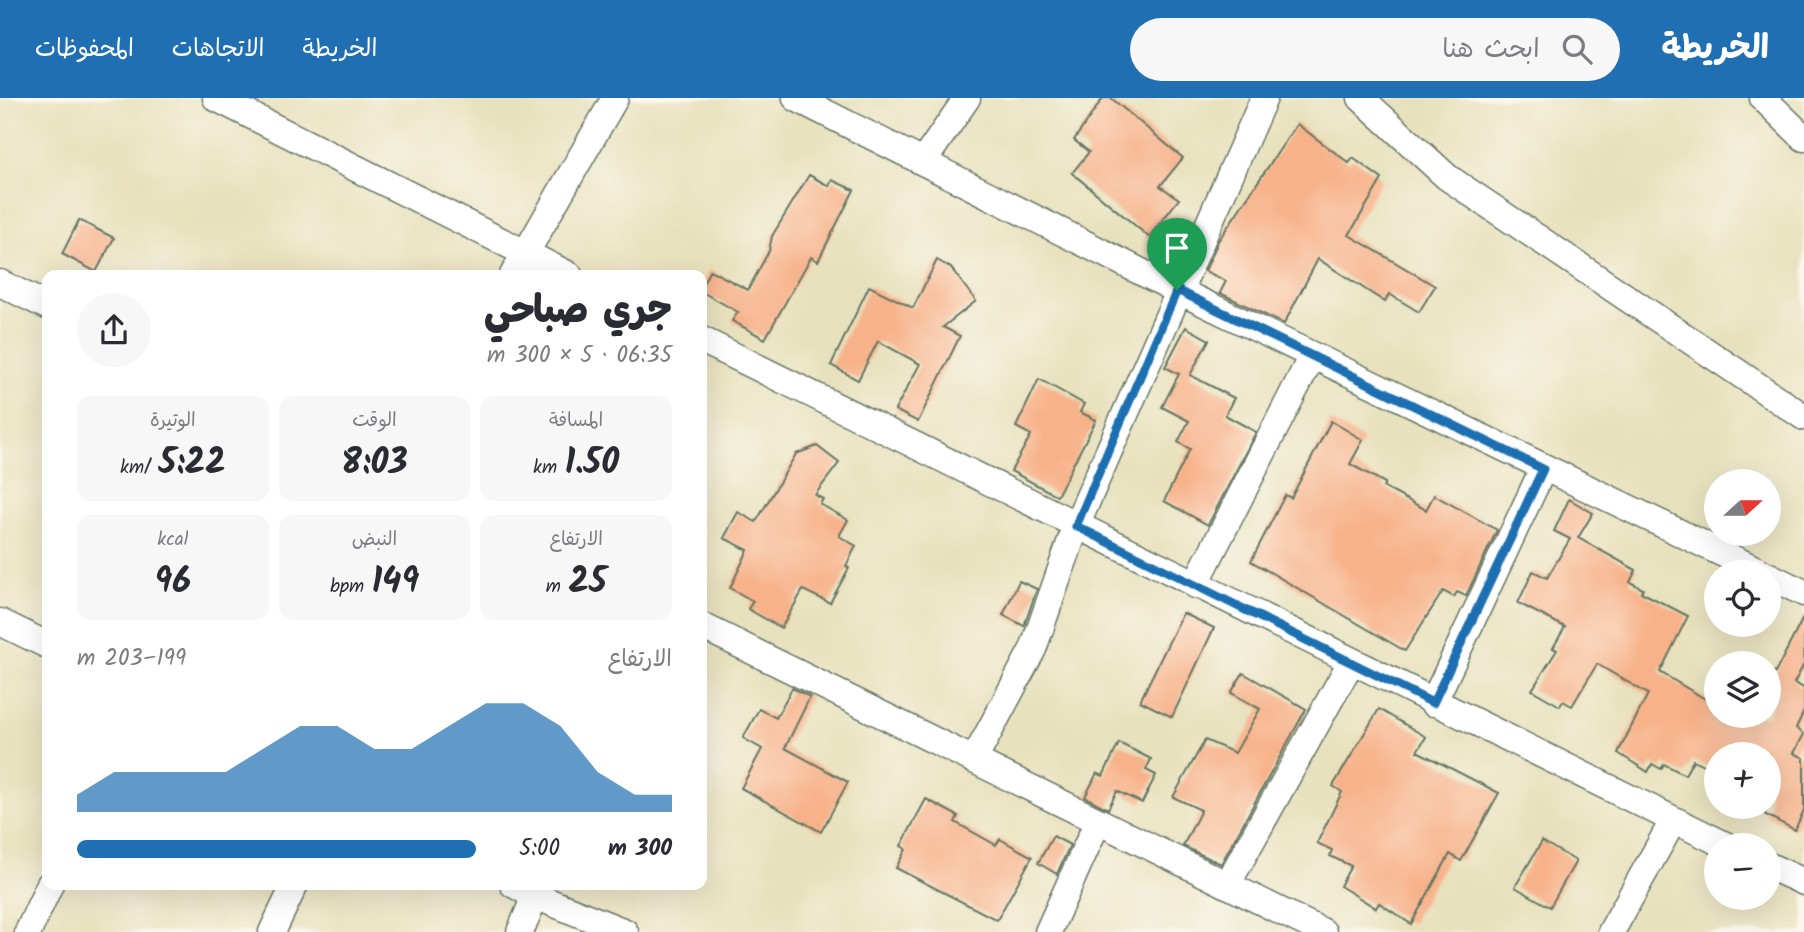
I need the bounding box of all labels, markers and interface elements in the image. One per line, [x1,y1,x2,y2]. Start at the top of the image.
search box [1130,18,1620,81]
text: الخريطة [1662,23,1769,76]
text: ابحث هنا [1442,29,1540,71]
text: المحفوظات [35,30,134,69]
text: الاتجاهات [172,30,265,69]
text: الخريطة [303,30,377,69]
icon: search [1558,30,1596,68]
pin [1147,218,1207,290]
icon: arrive [1158,229,1196,267]
text: جري صباحي [484,282,672,342]
button: share [77,293,151,367]
text: 06:35 · 5 × 300 m [487,338,672,374]
text: الوتيرة [150,406,196,436]
text: الوقت [352,406,397,436]
text: المسافة [549,406,603,436]
text: 5:22 [158,436,226,492]
text: 8:03 [341,436,408,492]
text: 1.50 [565,436,619,492]
text: /km [120,453,158,483]
text: km [533,453,565,483]
north arrow [1704,469,1782,546]
map controls [1704,469,1781,910]
text: kcal [157,525,188,555]
text: النبض [352,525,397,555]
text: الارتفاع [550,525,603,555]
text: 96 [154,555,191,611]
text: 149 [372,555,419,611]
text: 25 [568,555,607,611]
button: locate [1704,560,1781,637]
text: bpm [330,572,372,602]
text: m [546,572,568,602]
text: 199–203 m [77,641,186,677]
text: الارتفاع [608,642,672,678]
button: layers [1704,651,1781,728]
button: + [1704,742,1781,819]
text: 5:00 [519,831,560,867]
text: 300 m [608,831,672,867]
button: − [1704,833,1781,910]

